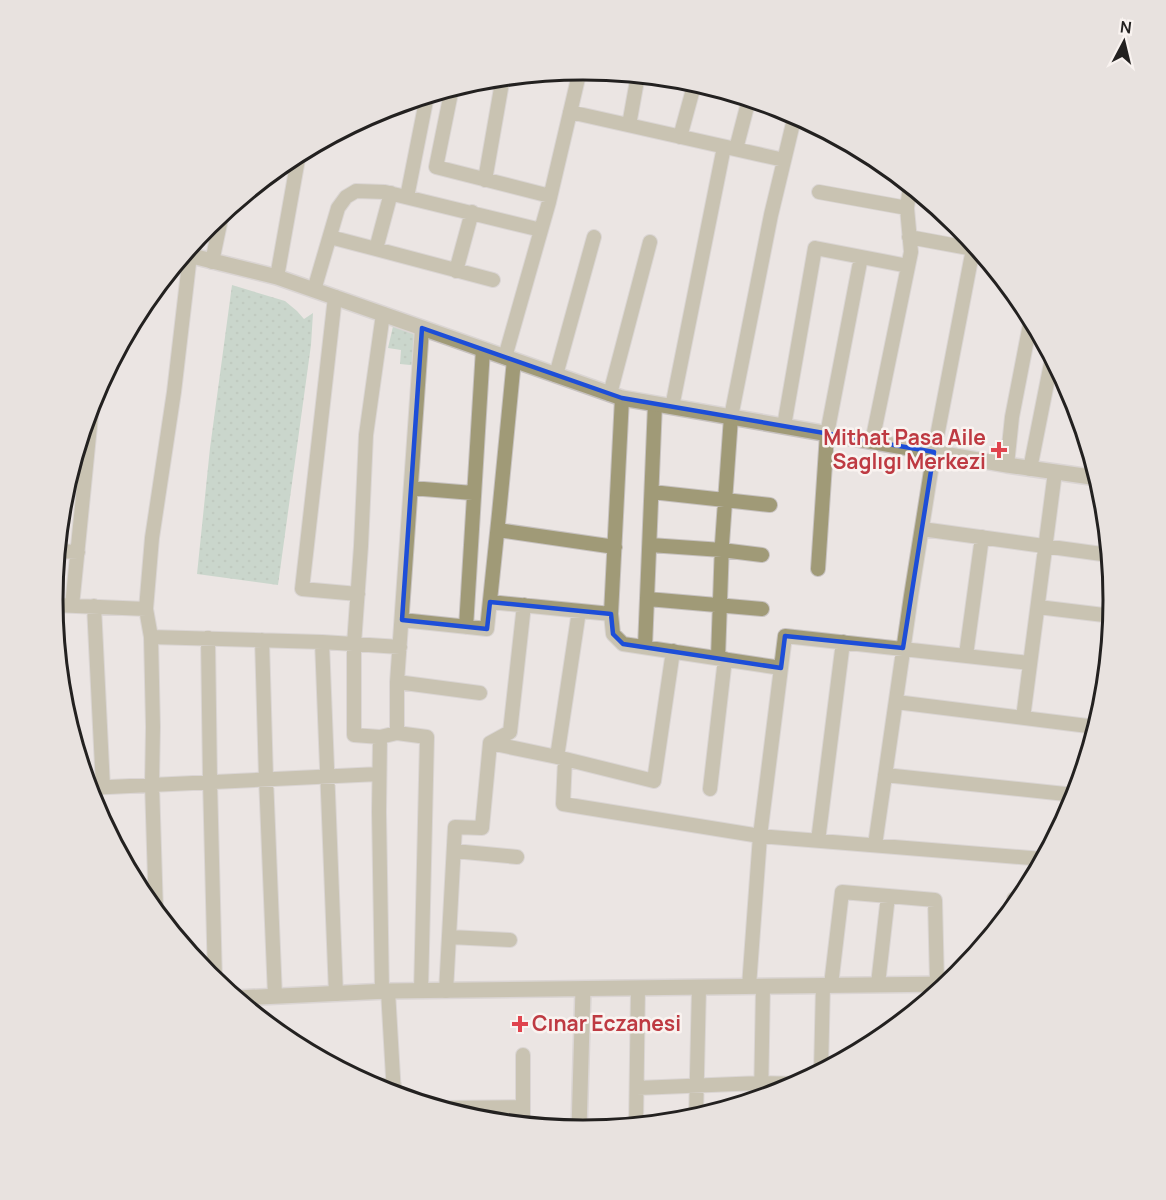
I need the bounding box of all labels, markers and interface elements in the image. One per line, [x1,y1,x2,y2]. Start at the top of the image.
north arrow [1094,12,1154,72]
text: N [1119,15,1133,39]
place label: Mithat Pasa Aile Saglıgı Merkezi [823,423,986,475]
marker: Mithat Pasa Aile Saglıgı Merkezi [990,441,1008,459]
place label: Cınar Eczanesi [532,1009,681,1037]
marker: Cınar Eczanesi [513,1017,527,1031]

